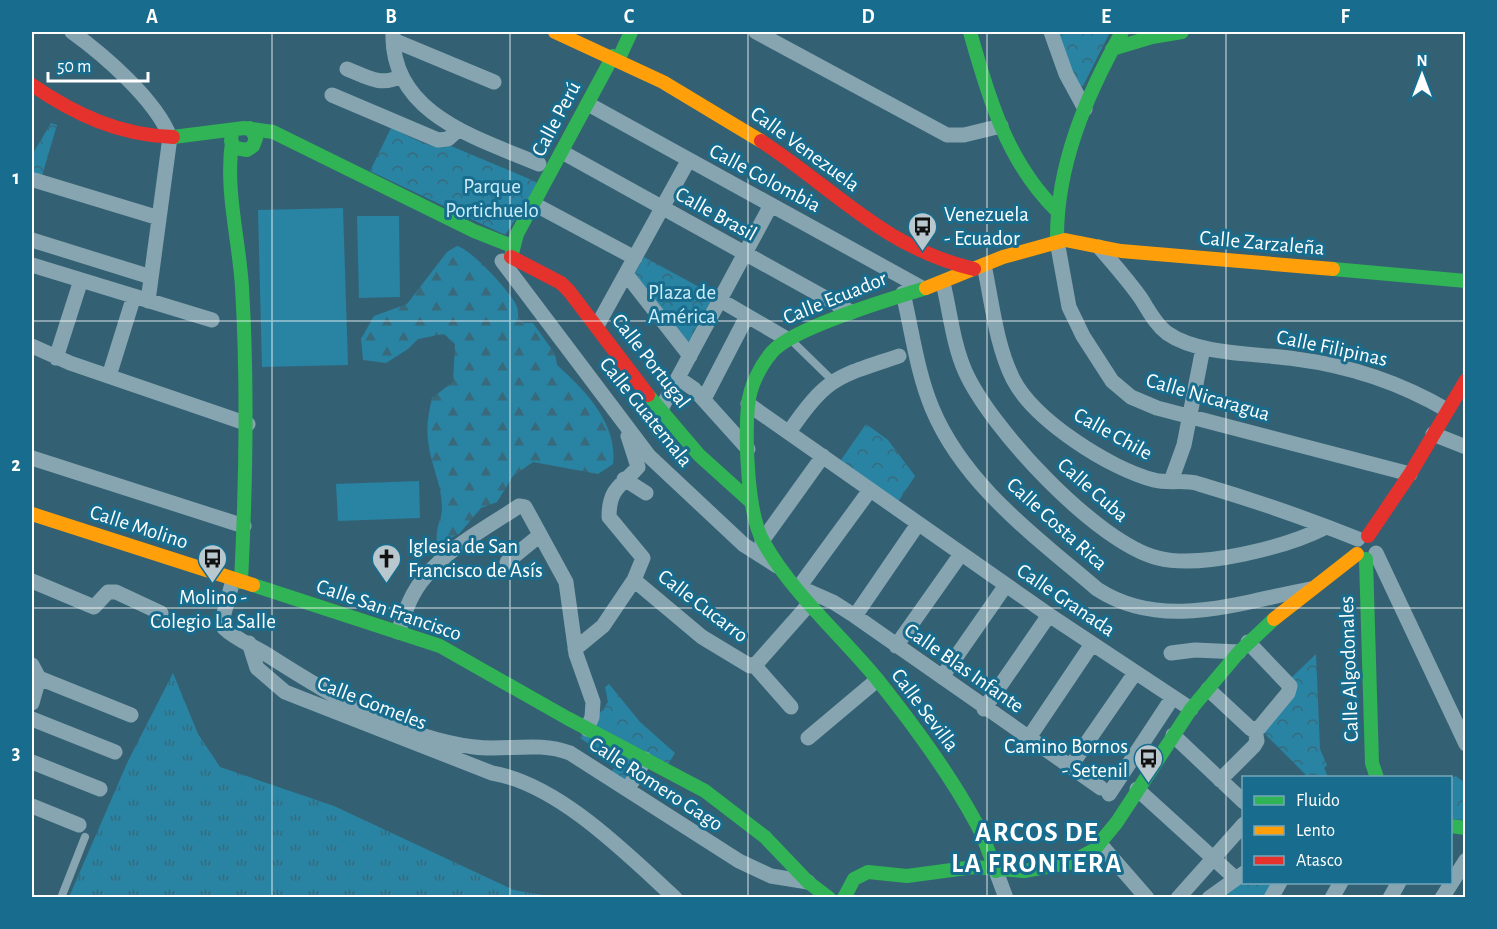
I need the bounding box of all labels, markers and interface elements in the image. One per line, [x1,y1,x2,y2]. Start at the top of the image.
text: A [146,7,158,27]
text: B [385,7,397,27]
text: C [624,7,635,27]
text: D [861,7,875,27]
text: E [1101,7,1111,27]
text: F [1340,7,1350,27]
scale bar [48,45,148,83]
north arrow [1392,45,1452,105]
text: N [1416,53,1428,69]
text: 50 m [57,58,91,76]
street label: Calle Perú [528,78,585,160]
street label: Calle Venezuela [747,103,864,196]
street label: Calle Colombia [706,140,824,216]
text: 1 [12,168,20,188]
park label: Parque Portichuelo [445,176,539,221]
street label: Calle Brasil [672,183,760,245]
place label: Venezuela - Ecuador [944,204,1029,249]
bus stop icon: Venezuela - Ecuador [907,210,939,252]
street label: Calle Zarzaleña [1199,227,1326,259]
street label: Calle Ecuador [780,268,890,328]
park label: Plaza de América [648,282,716,327]
street label: Calle Portugal [608,310,694,412]
street label: Calle Filipinas [1275,326,1389,370]
street label: Calle Guatemala [596,353,697,471]
street label: Calle Nicaragua [1144,369,1273,425]
street label: Calle Chile [1070,404,1156,464]
street label: Calle Cuba [1054,454,1133,526]
text: 2 [11,455,21,475]
street label: Calle Costa Rica [1003,474,1111,574]
street label: Calle Molino [87,501,191,553]
place label: Iglesia de San Francisco de Asís [408,536,543,581]
bus stop icon: Molino - Colegio La Salle [197,542,229,584]
church icon: Iglesia de San Francisco de Asís [371,542,403,584]
street label: Calle Granada [1013,560,1119,641]
street label: Calle Cucarro [654,566,752,646]
street label: Calle San Francisco [314,575,464,645]
place label: Molino - Colegio La Salle [150,587,276,632]
street label: Calle Algodonales [1336,596,1362,742]
street label: Calle Blas Infante [901,619,1027,717]
street label: Calle Sevilla [887,665,963,755]
street label: Calle Gomeles [314,672,430,734]
street label: Calle Romero Gago [585,733,727,835]
place label: Camino Bornos - Setenil [1004,736,1128,781]
bus stop icon: Camino Bornos - Setenil [1133,742,1165,784]
text: 3 [12,743,20,763]
legend [1242,776,1452,884]
text: Fluido [1296,792,1340,810]
district label: ARCOS DE LA FRONTERA [951,819,1123,877]
text: Lento [1296,822,1335,840]
text: Atasco [1296,852,1343,870]

